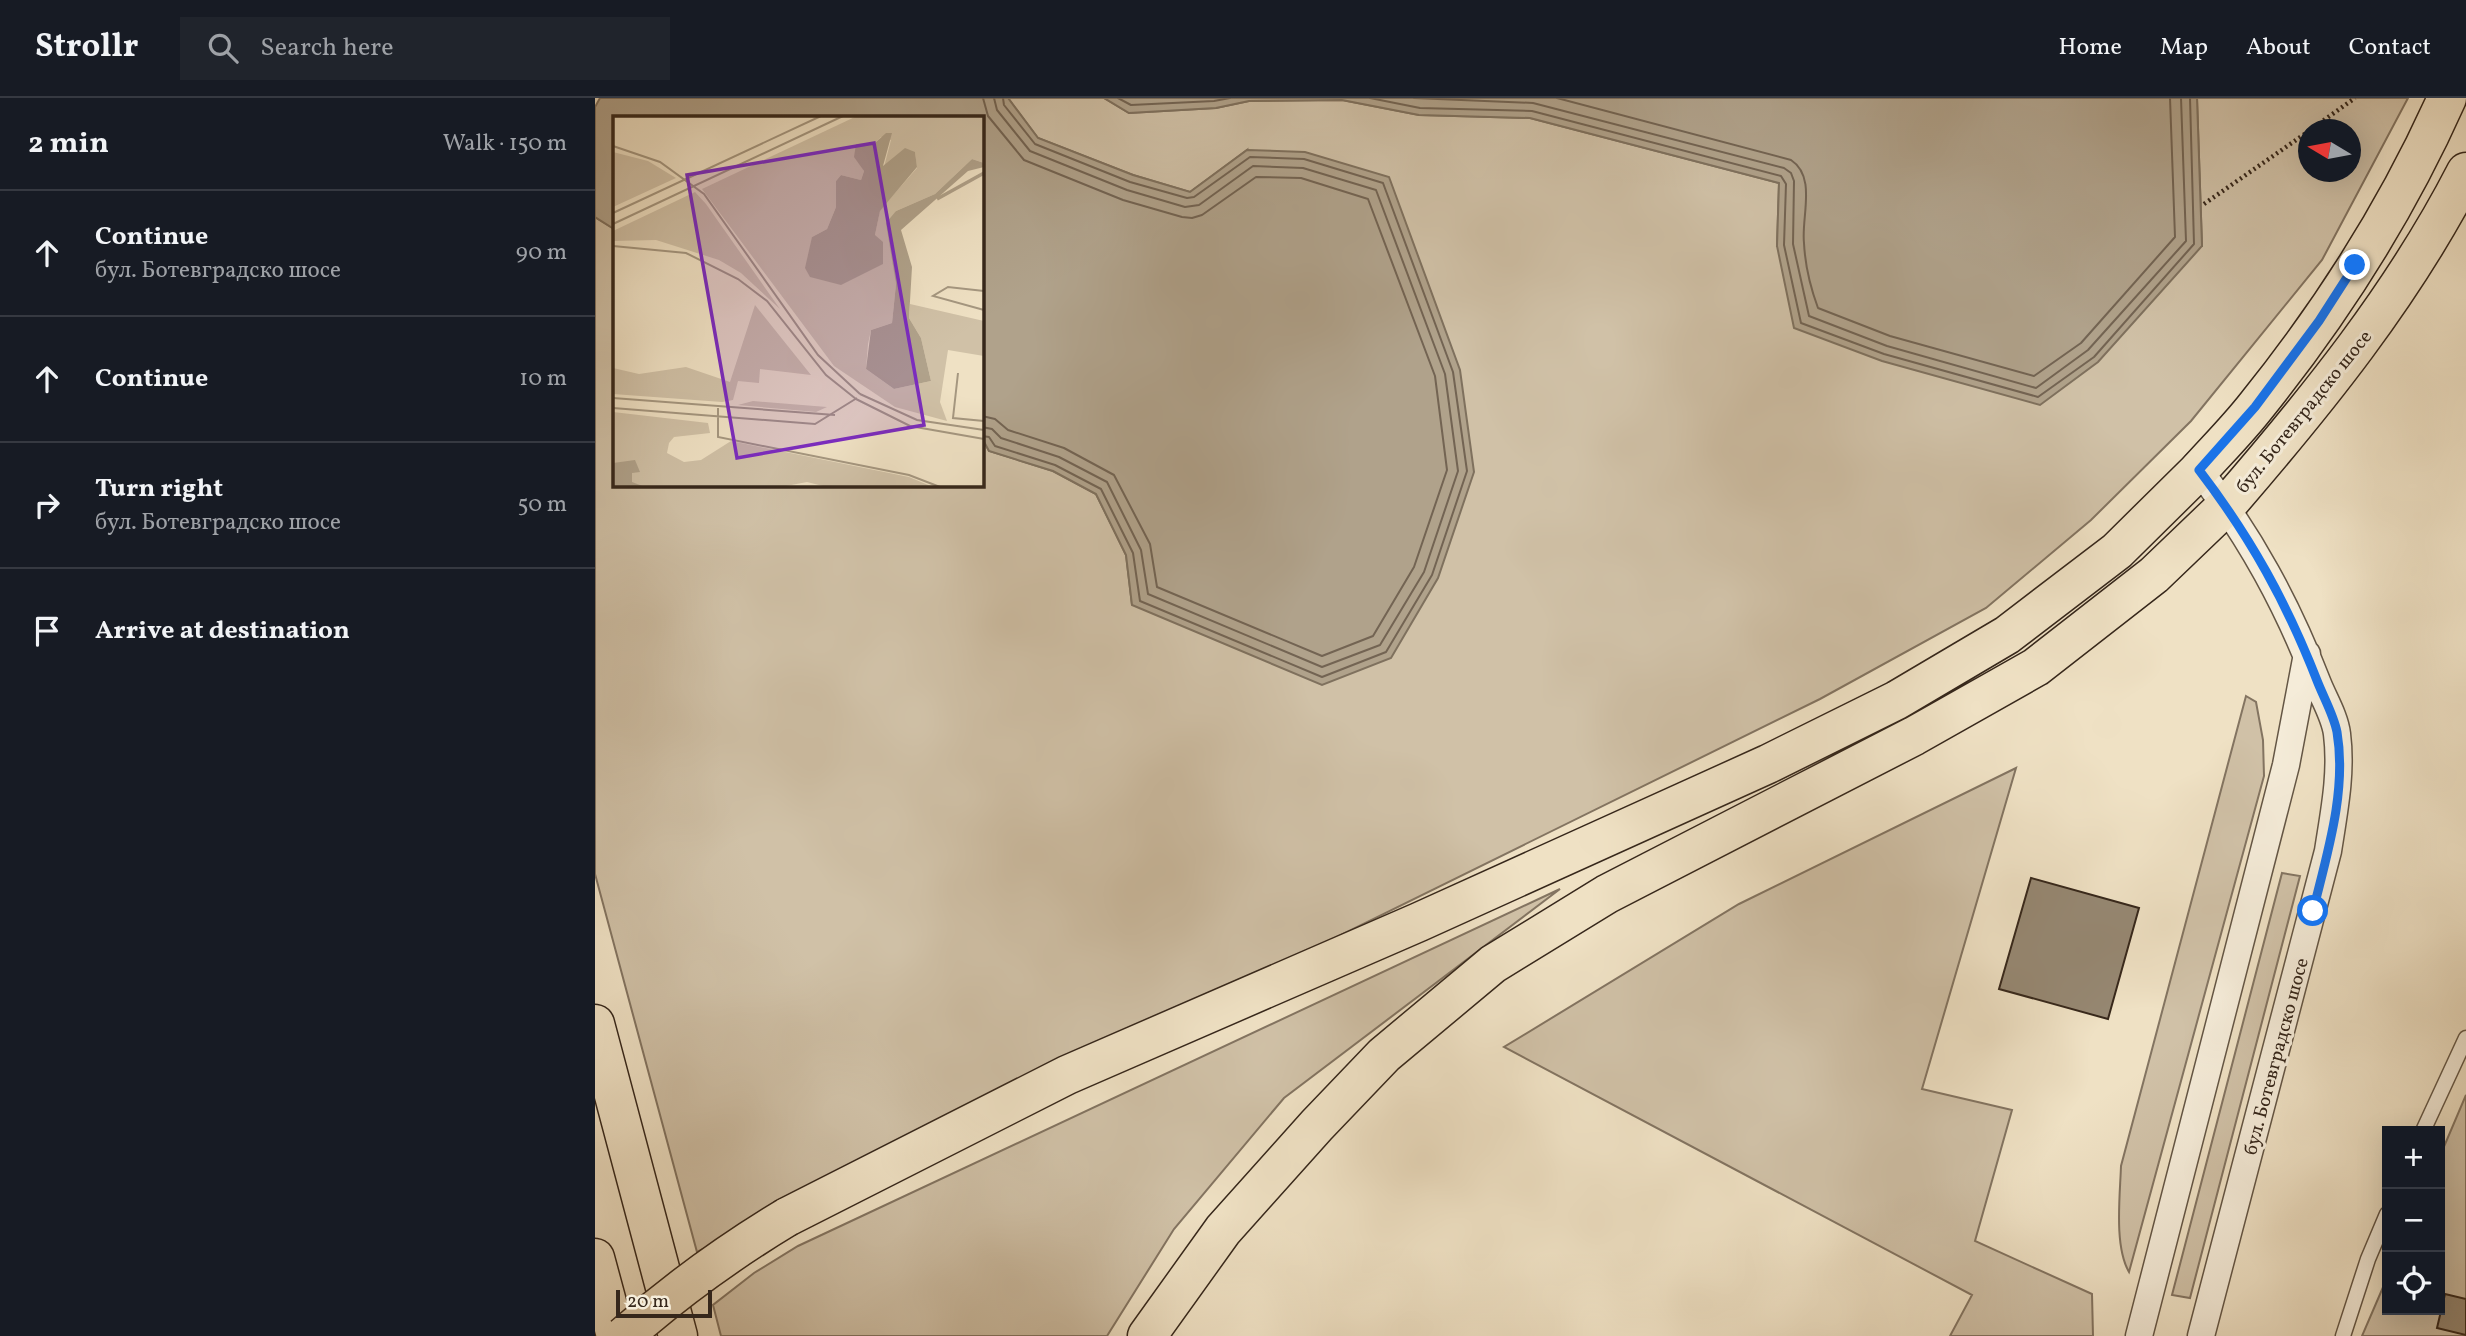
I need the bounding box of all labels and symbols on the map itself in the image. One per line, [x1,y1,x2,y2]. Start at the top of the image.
inset map [613,116,983,486]
north arrow [2298,119,2361,182]
route end [2339,249,2370,280]
street label: бул. Ботевградско шосе [2231,325,2379,499]
route start [2297,895,2328,926]
street label: бул. Ботевградско шосе [2238,955,2316,1158]
scale bar [616,1287,712,1319]

